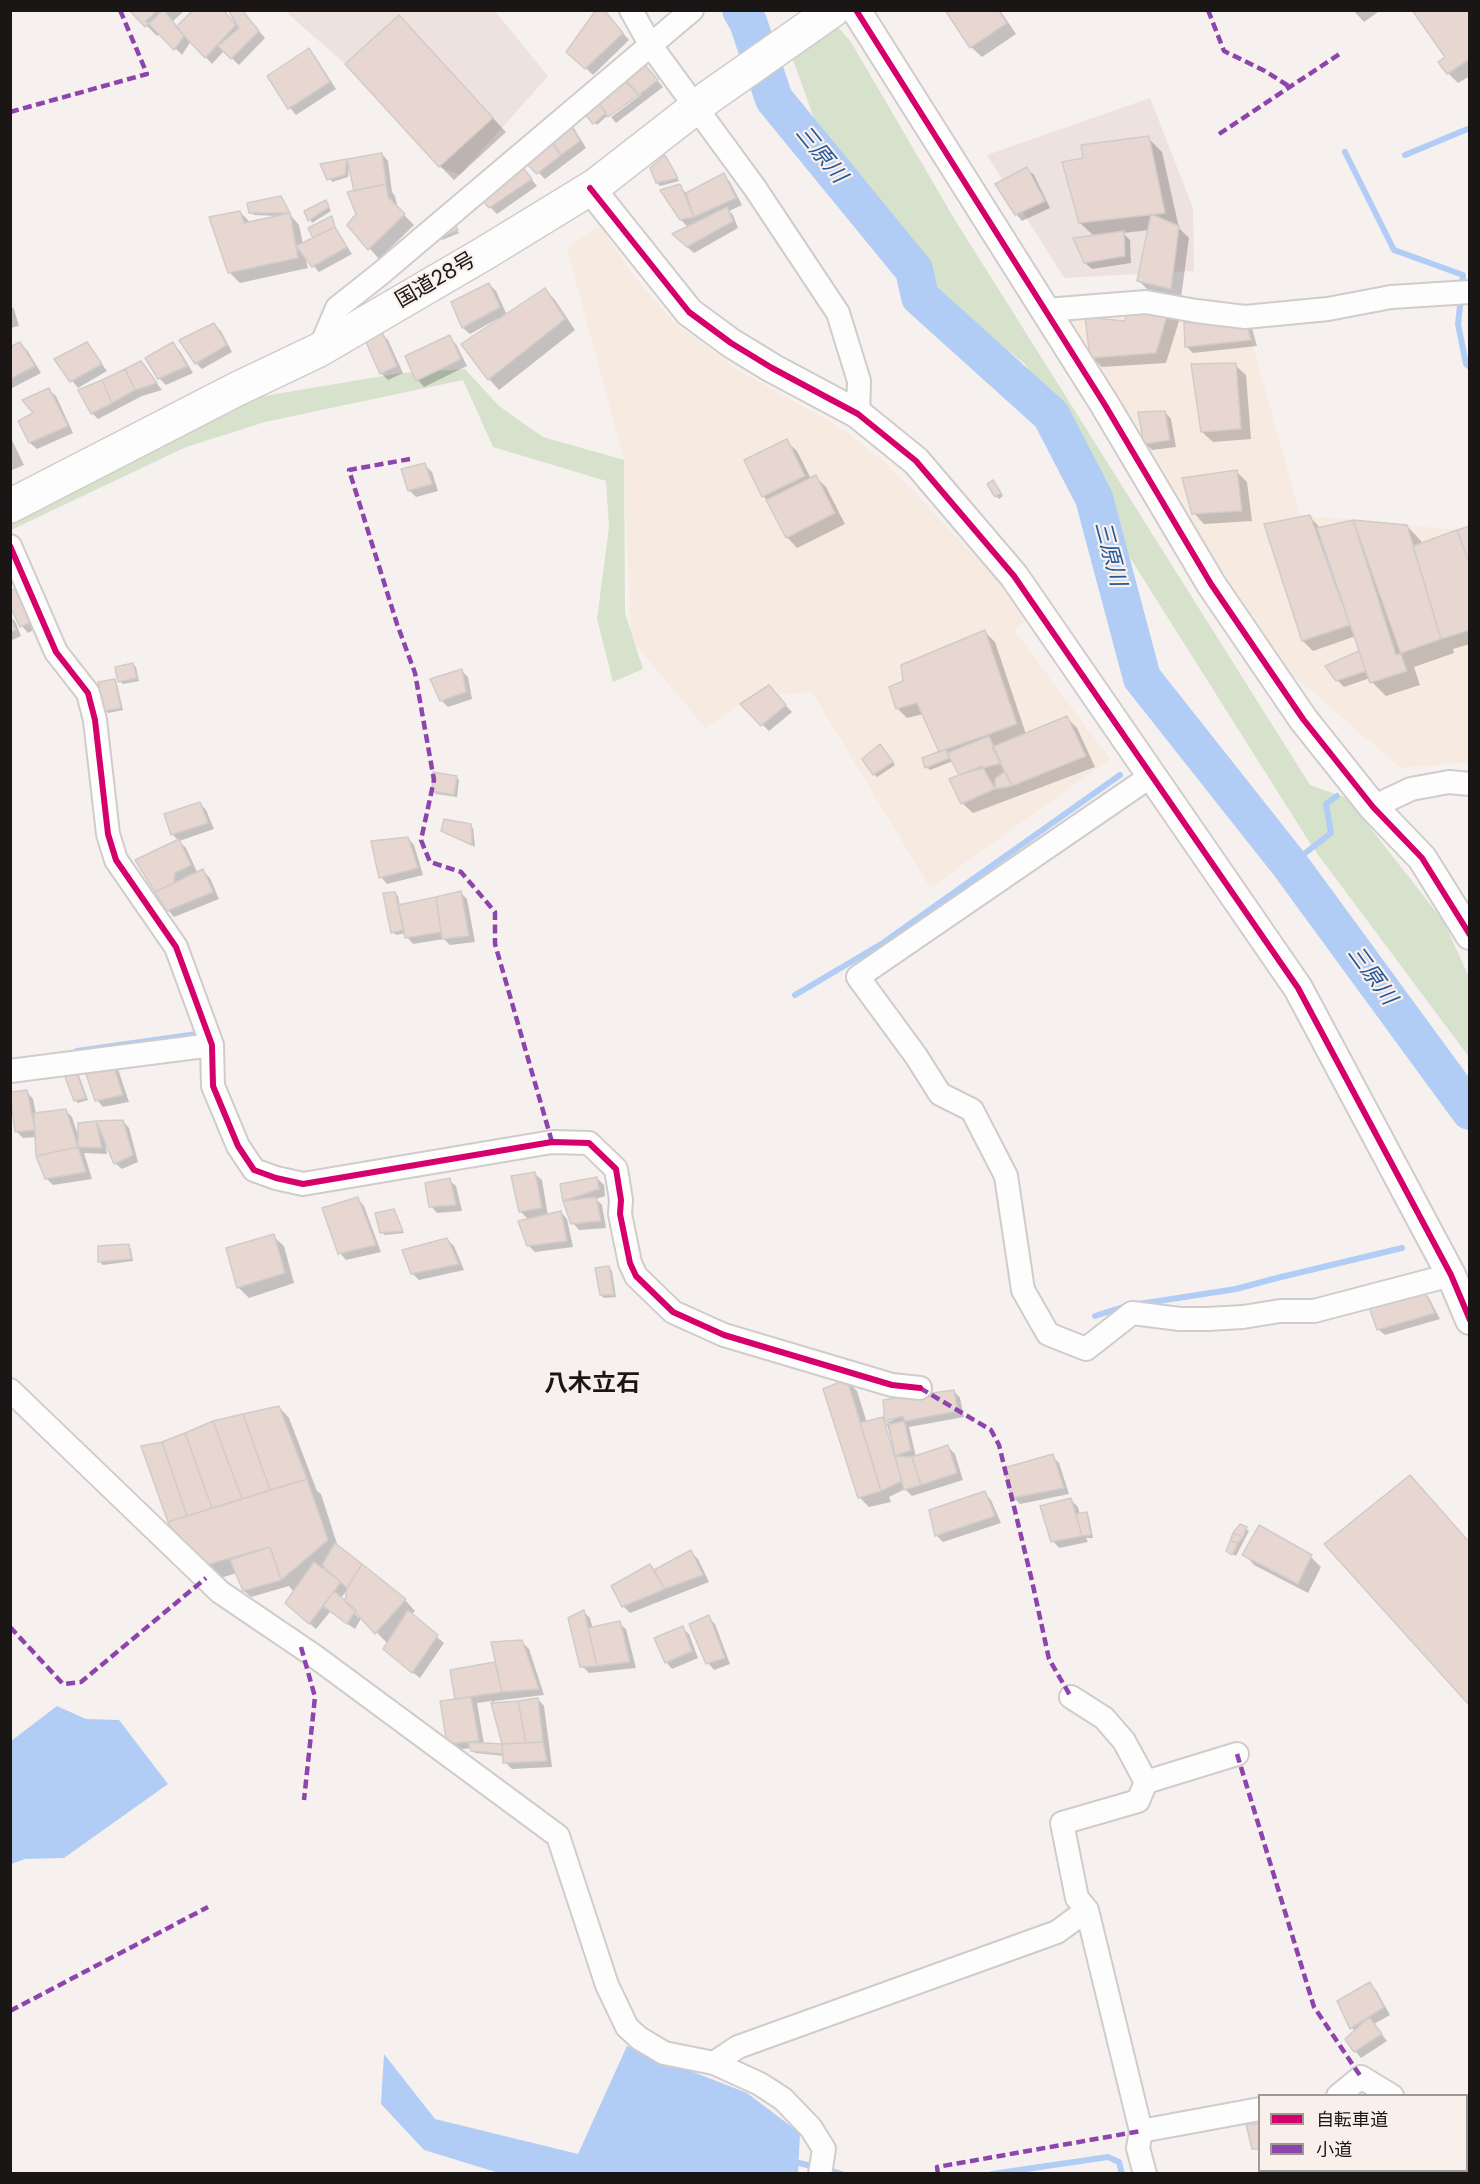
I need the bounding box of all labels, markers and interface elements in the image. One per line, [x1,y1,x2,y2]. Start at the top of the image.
water label: 三原川 [789,121,851,189]
street label: 国道28号 [391,248,481,314]
water label: 三原川 [1088,519,1130,589]
water label: 三原川 [1341,942,1401,1010]
district label: 八木立石 [544,1371,640,1399]
legend [1258,2094,1468,2172]
text: 自転車道 [1316,2107,1388,2132]
text: 小道 [1316,2137,1352,2162]

